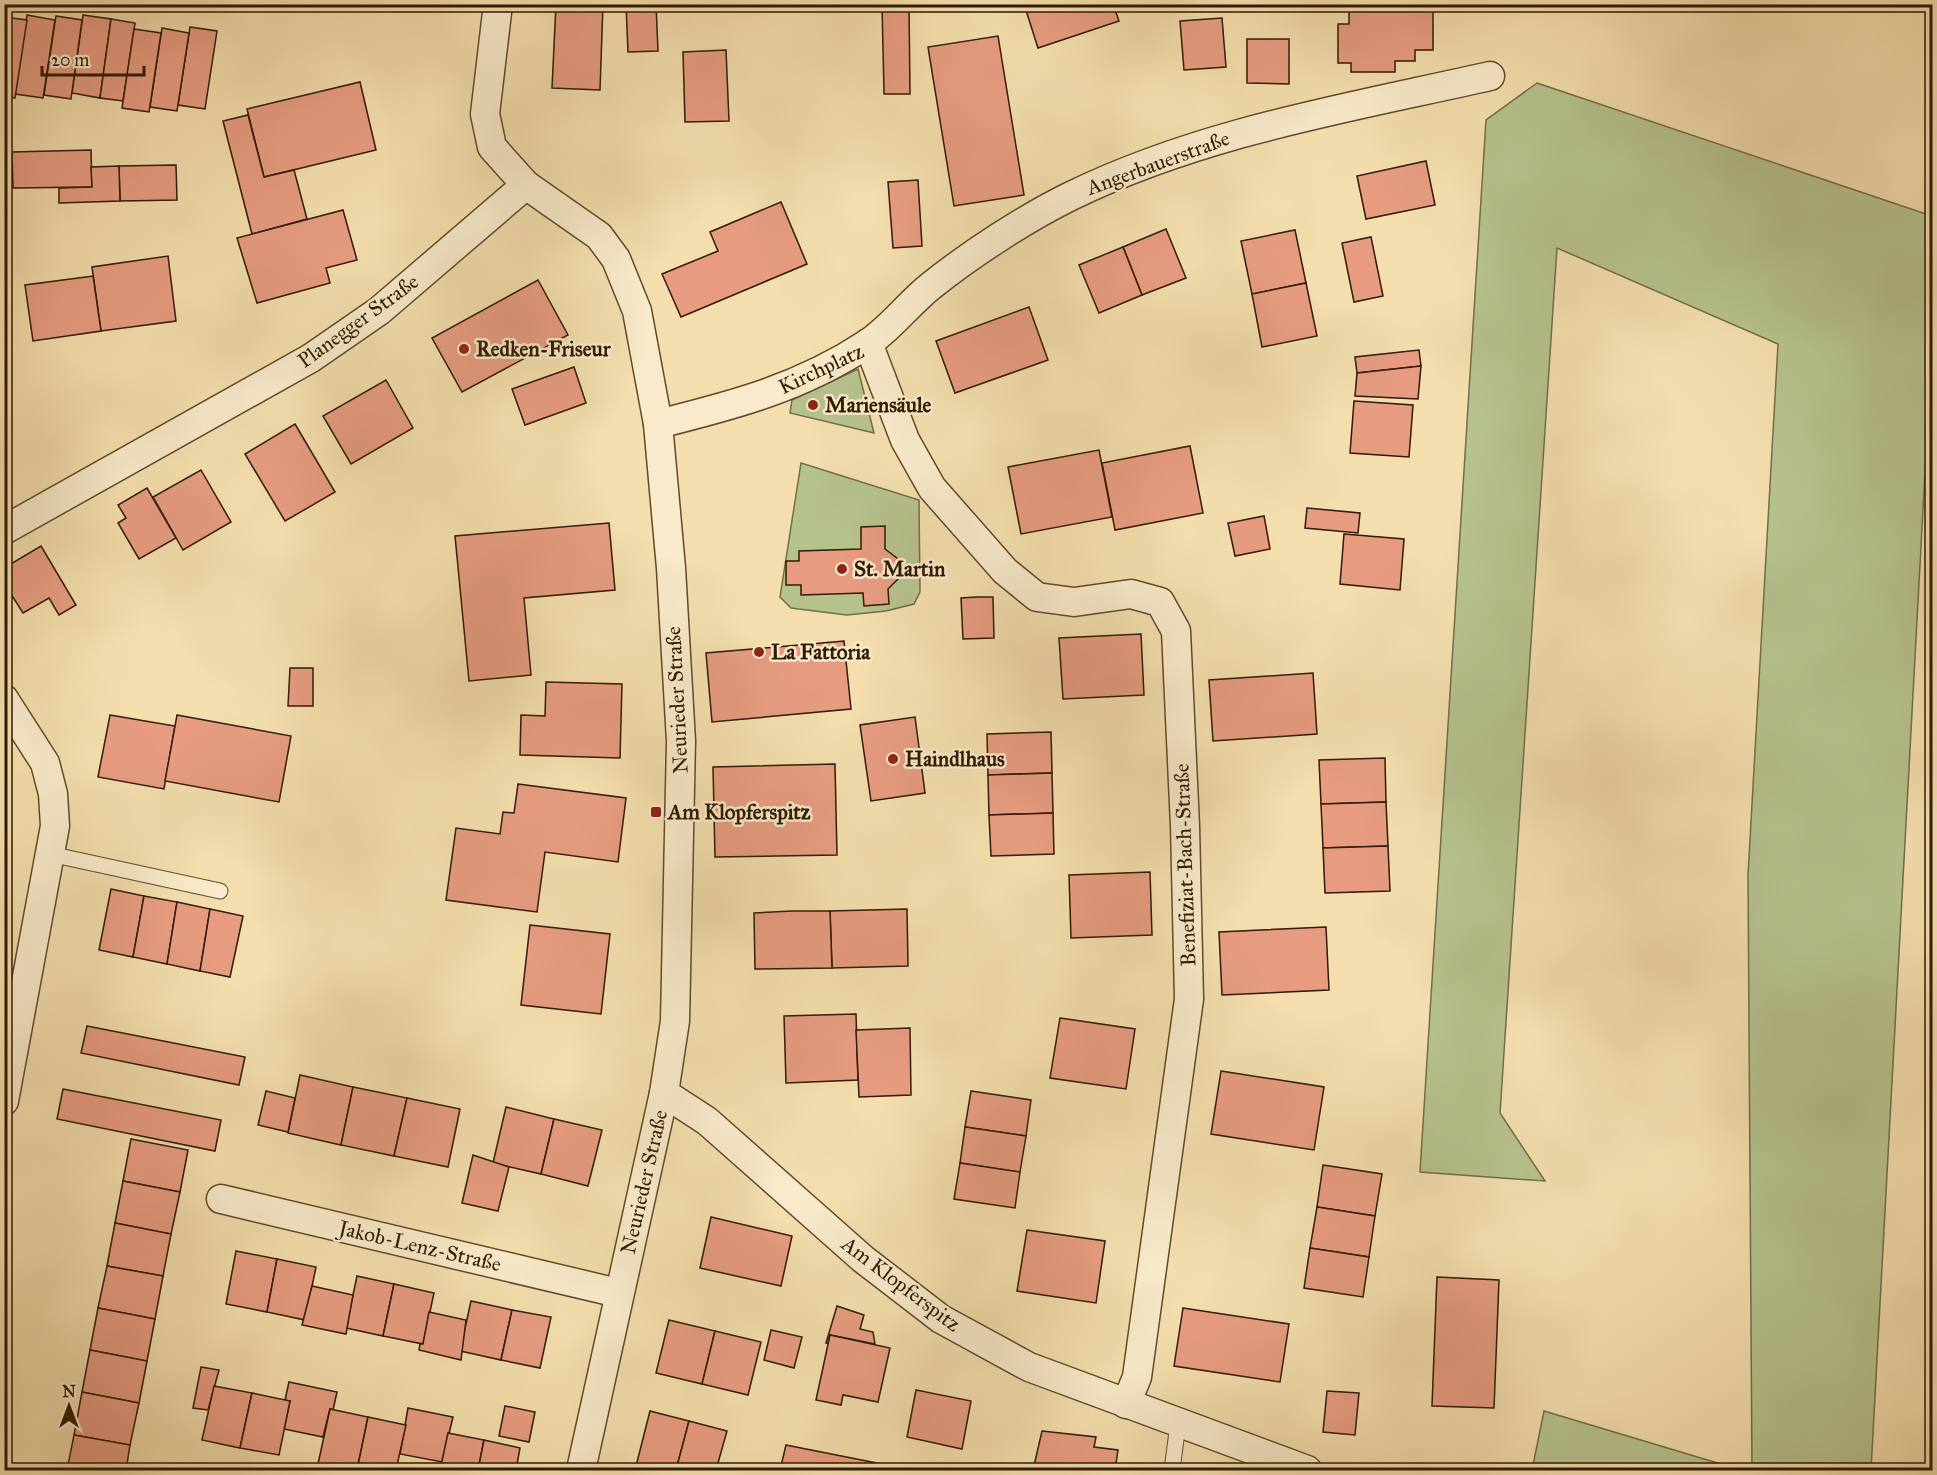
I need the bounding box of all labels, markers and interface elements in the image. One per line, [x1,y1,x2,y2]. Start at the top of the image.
scale bar [42,39,144,77]
text: 20 m [51,49,89,71]
street label: Angerbauerstraße [1082,125,1233,201]
street label: Planegger Straße [292,268,424,374]
place label: Redken-Friseur [476,336,612,362]
street label: Kirchplatz [774,338,868,400]
marker: Redken-Friseur [457,342,471,356]
place label: Mariensäule [825,392,932,418]
marker: Mariensäule [806,398,820,412]
place label: St. Martin [854,556,946,582]
marker: St. Martin [835,562,849,576]
street label: Neurieder Straße [660,626,694,774]
place label: La Fattoria [771,639,871,665]
marker: La Fattoria [752,645,766,659]
place label: Haindlhaus [905,746,1005,772]
marker: Haindlhaus [886,752,900,766]
street label: Benefiziat-Bach-Straße [1168,763,1202,967]
place label: Am Klopferspitz [666,799,811,825]
marker: Am Klopferspitz [649,805,663,819]
street label: Neurieder Straße [615,1107,673,1257]
street label: Jakob-Lenz-Straße [334,1214,504,1277]
street label: Am Klopferspitz [835,1230,966,1337]
north arrow [39,1376,99,1436]
text: N [62,1382,76,1401]

